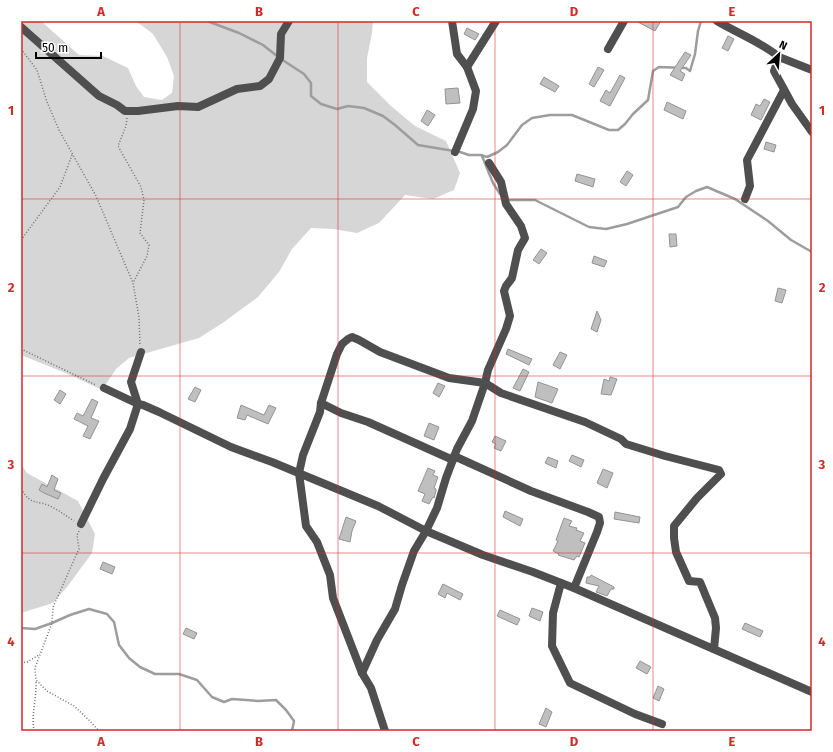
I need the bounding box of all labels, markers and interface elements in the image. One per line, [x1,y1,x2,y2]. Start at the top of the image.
text: A [96,4,105,19]
text: B [255,4,263,19]
text: C [412,4,420,19]
text: D [570,4,579,19]
text: E [729,4,736,19]
scale bar [36,34,101,60]
north arrow [759,34,799,74]
text: N [777,38,789,53]
text: 50 m [42,41,68,55]
text: 1 [8,103,14,118]
text: 1 [819,103,825,118]
text: 2 [8,280,15,295]
text: 2 [819,280,826,295]
text: 3 [7,457,15,472]
text: 3 [818,457,826,472]
text: 4 [7,634,15,649]
text: 4 [818,634,826,649]
text: A [96,734,105,749]
text: B [255,734,263,749]
text: C [412,734,420,749]
text: D [570,734,579,749]
text: E [729,734,736,749]

